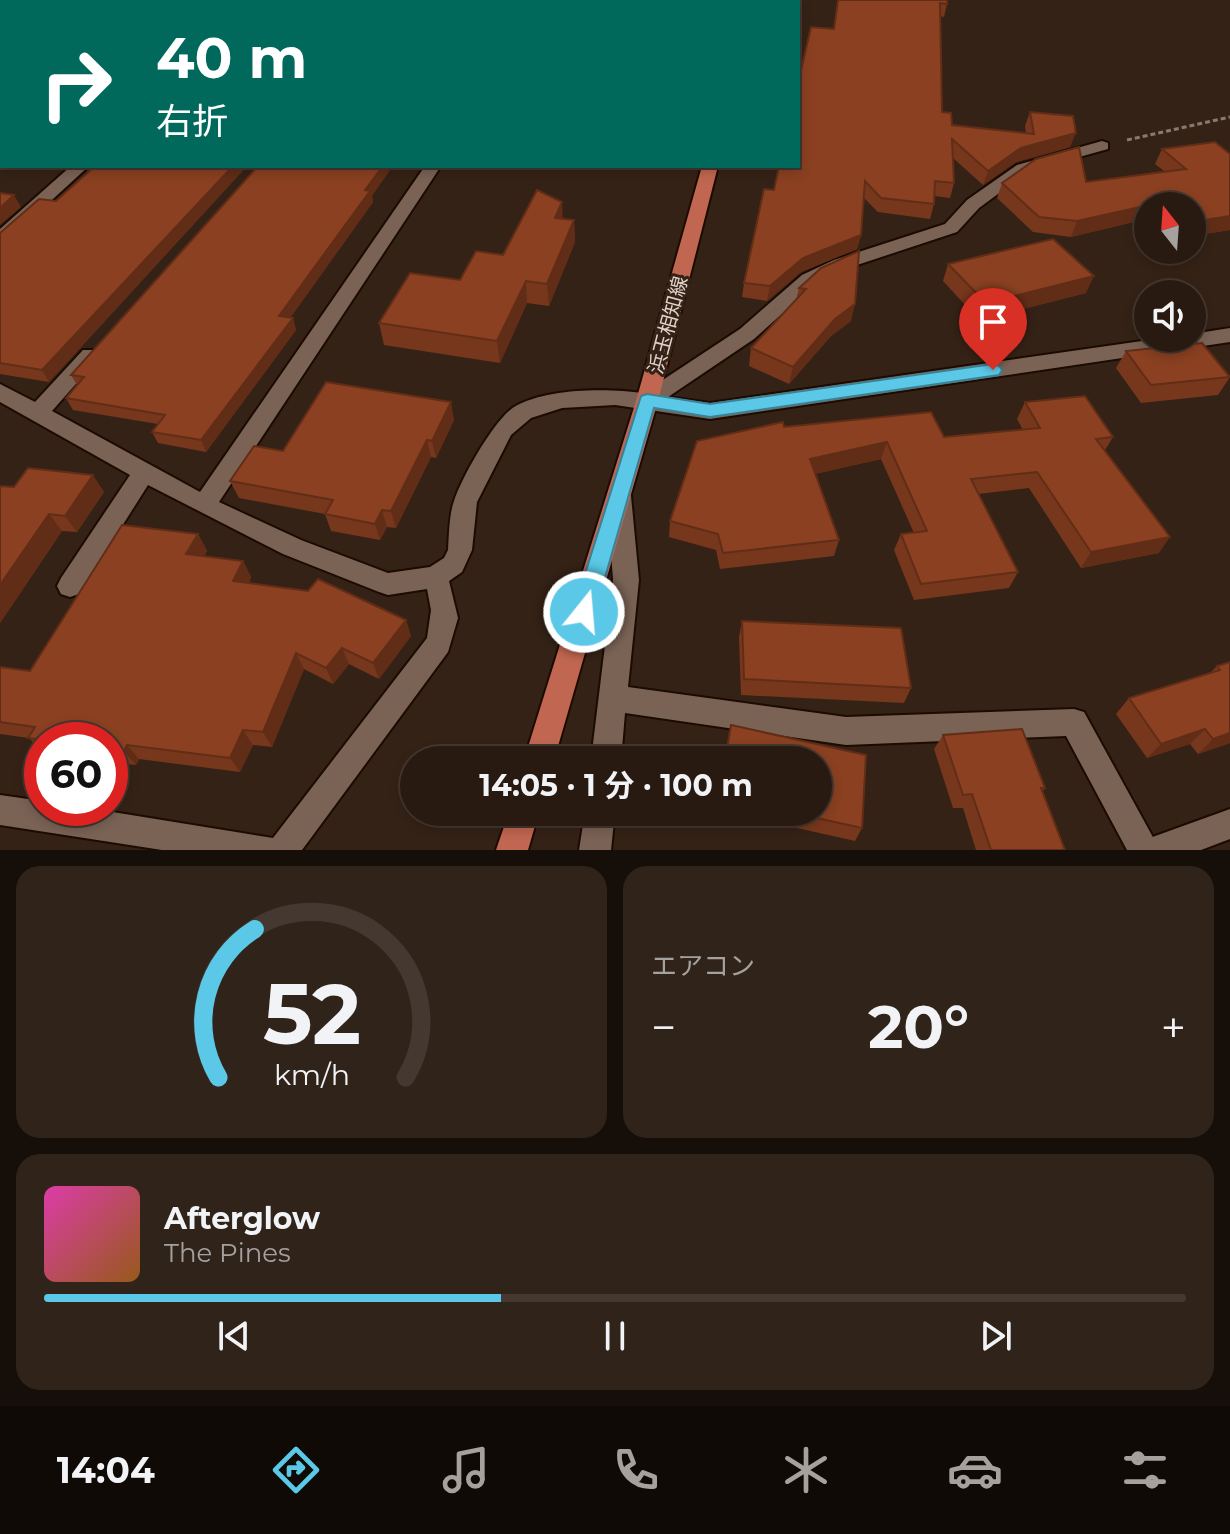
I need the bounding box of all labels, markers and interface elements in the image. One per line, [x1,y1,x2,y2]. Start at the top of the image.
text: 40 m [156,24,307,92]
icon: right [24,32,128,136]
text: 右折 [156,99,228,143]
north arrow [1134,192,1206,264]
map controls [1134,192,1206,352]
street label: 浜玉相知線 [643,274,693,376]
button: sound [1134,280,1206,352]
pin [959,288,1027,370]
icon: arrive [971,300,1015,344]
position arrow [542,570,626,654]
speed limit sign: 60 [24,722,128,826]
text: 14:05 · 1 分 · 100 m [479,767,753,804]
text: エアコン [651,950,755,982]
text: 52 [262,963,361,1065]
text: 20° [868,990,969,1063]
text: − [651,1000,676,1054]
text: + [1161,1000,1186,1054]
text: km/h [273,1057,350,1092]
text: Afterglow [164,1200,320,1237]
text: The Pines [164,1237,291,1269]
icon: previous [212,1314,256,1358]
icon: pause [593,1314,637,1358]
icon: next [974,1314,1018,1358]
icon: directions [268,1442,324,1498]
icon: music [438,1442,494,1498]
icon: phone [608,1442,664,1498]
icon: climate [778,1442,834,1498]
icon: car [947,1442,1003,1498]
icon: filters [1117,1442,1173,1498]
text: 14:04 [57,1448,155,1492]

